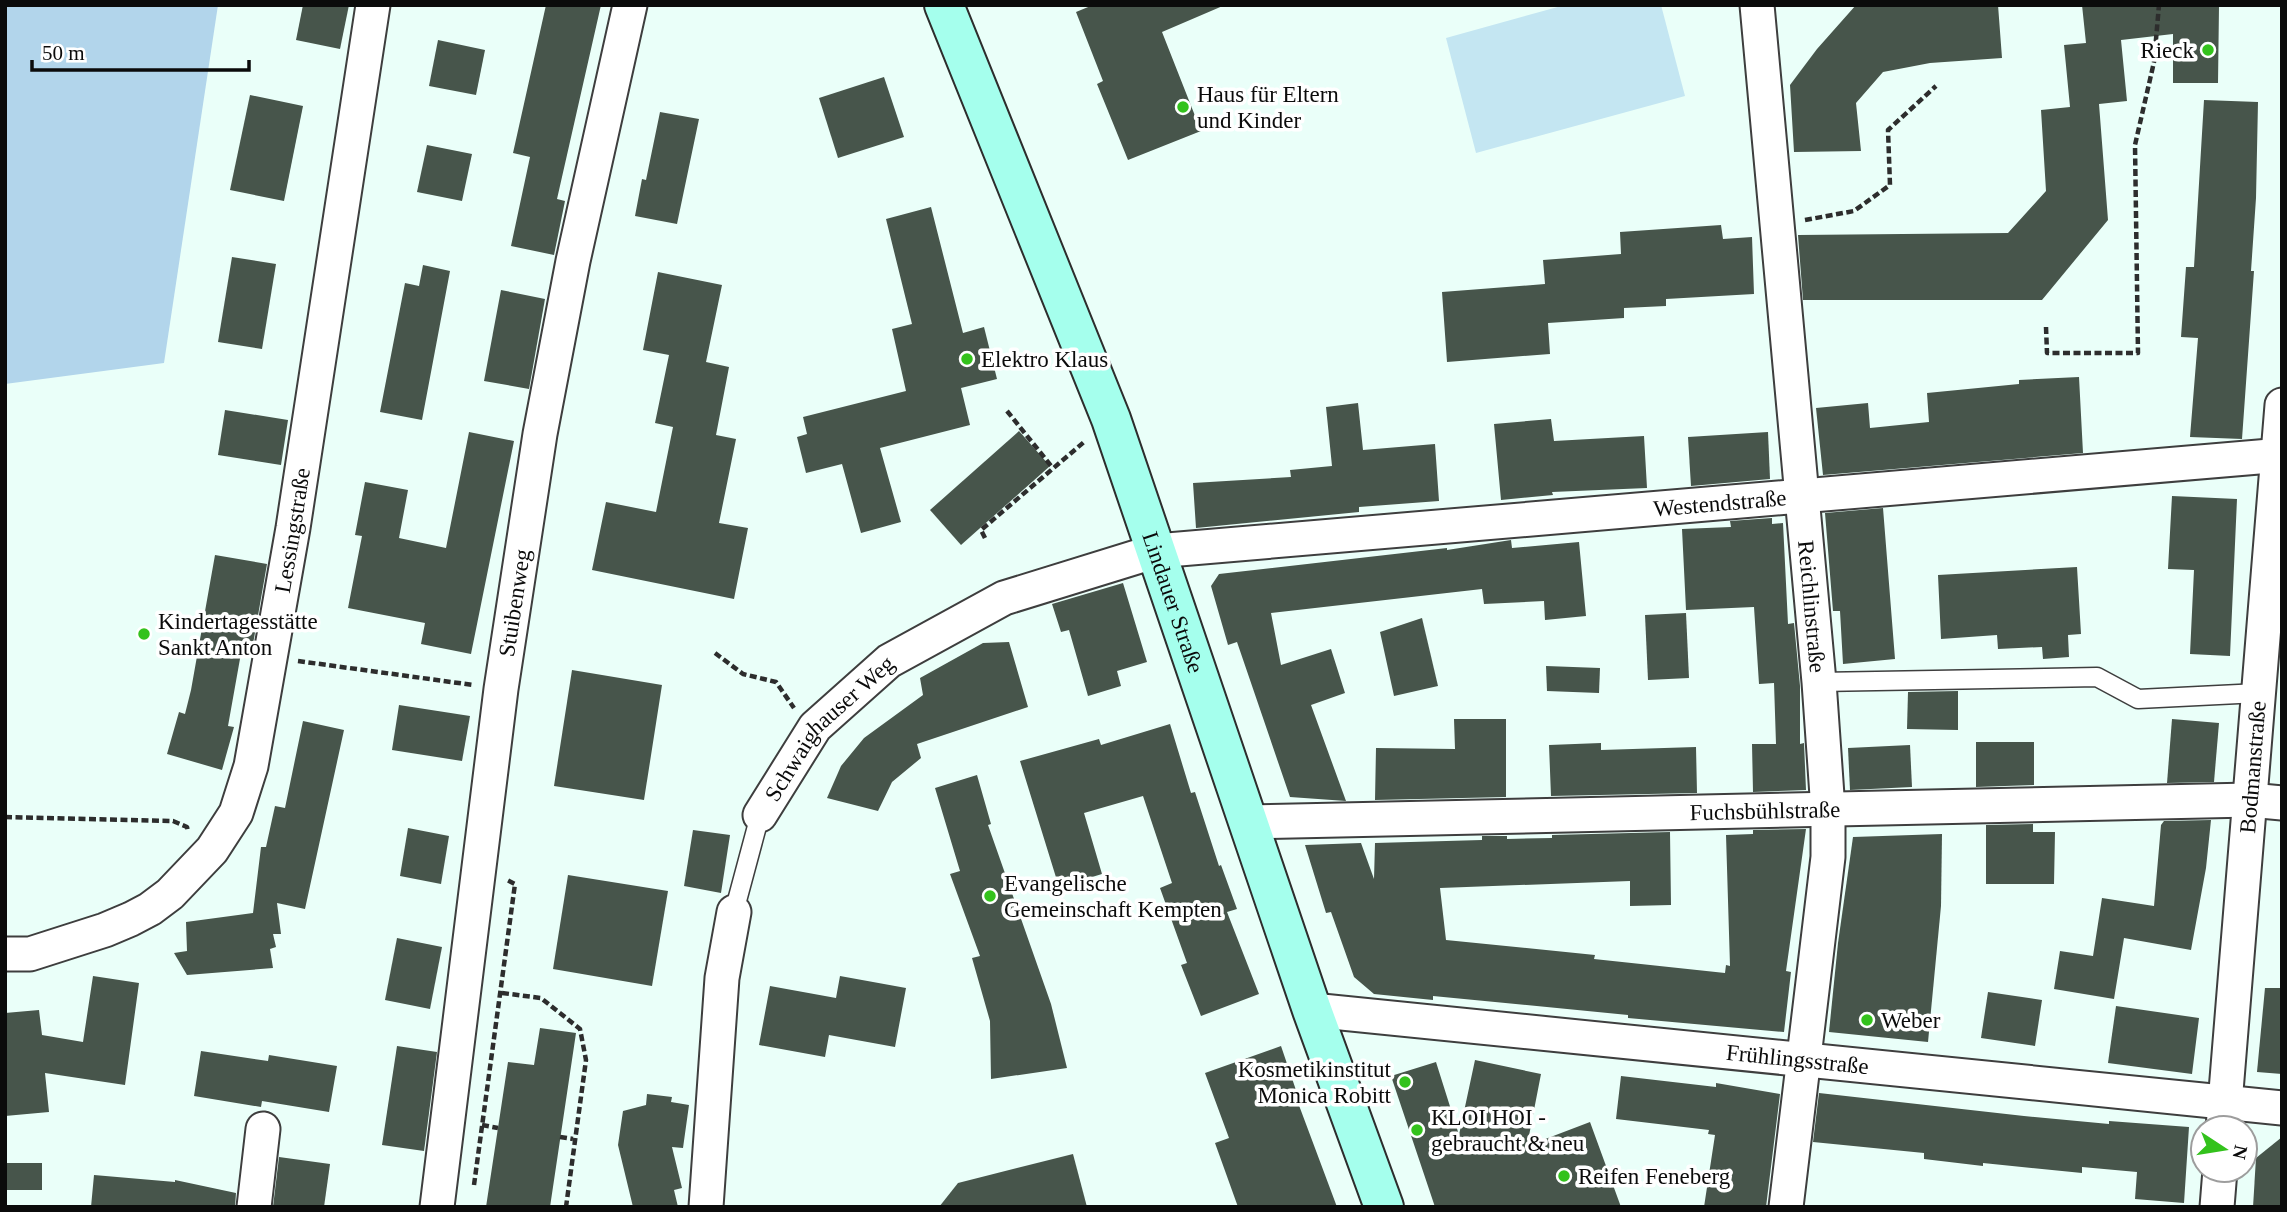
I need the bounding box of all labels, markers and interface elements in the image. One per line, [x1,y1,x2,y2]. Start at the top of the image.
scale bar [32,28,248,72]
place label: Rieck [2140,38,2194,63]
text: 50 m [42,41,85,65]
marker: Rieck [2200,42,2216,58]
place label: Haus für Eltern und Kinder [1197,82,1339,133]
marker: Haus für Eltern und Kinder [1175,99,1191,115]
place label: Elektro Klaus [981,347,1108,372]
marker: Elektro Klaus [959,351,975,367]
street label: Lessingstraße [270,466,315,595]
street label: Westendstraße [1652,485,1787,522]
street label: Lindauer Straße [1137,529,1208,676]
street label: Reichlinstraße [1793,539,1830,674]
street label: Stuibenweg [494,547,535,659]
place label: Kindertagesstätte Sankt Anton [158,609,318,660]
marker: Kindertagesstätte Sankt Anton [136,626,152,642]
street label: Schwaighauser Weg [760,650,900,806]
street label: Bodmanstraße [2235,700,2271,834]
street label: Fuchsbühlstraße [1689,797,1841,825]
place label: Evangelische Gemeinschaft Kempten [1004,871,1222,922]
marker: Evangelische Gemeinschaft Kempten [982,888,998,904]
place label: Weber [1881,1008,1941,1033]
marker: Weber [1859,1012,1875,1028]
street label: Frühlingsstraße [1725,1040,1870,1079]
place label: Kosmetikinstitut Monica Robitt [1238,1057,1392,1108]
marker: Kosmetikinstitut Monica Robitt [1397,1074,1413,1090]
place label: KLOI HOI - gebraucht & neu [1431,1105,1585,1156]
north arrow [2189,1114,2259,1184]
marker: KLOI HOI - gebraucht & neu [1409,1122,1425,1138]
text: N [2228,1144,2252,1162]
place label: Reifen Feneberg [1578,1164,1731,1189]
marker: Reifen Feneberg [1556,1168,1572,1184]

